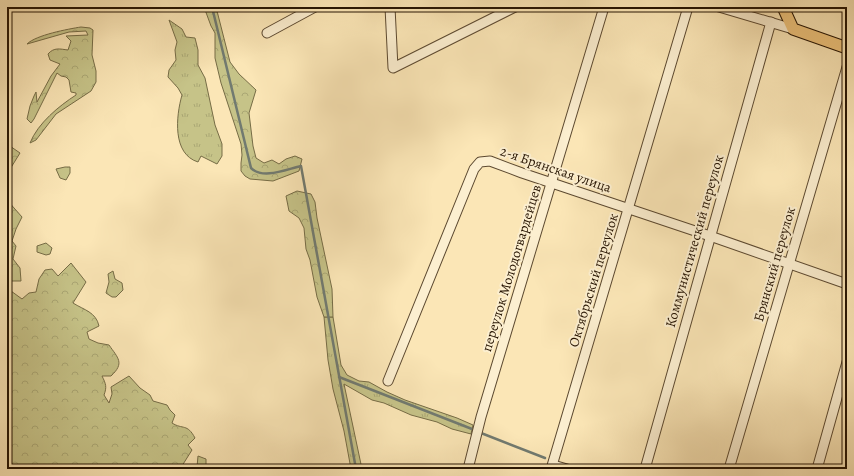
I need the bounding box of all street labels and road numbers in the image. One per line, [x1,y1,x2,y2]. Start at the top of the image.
street label: 2-я Брянская улица [498,142,614,198]
street label: Коммунистический переулок [661,153,728,330]
street label: переулок Молодогвардейцев [477,182,546,354]
street label: Брянский переулок [749,205,800,324]
street label: Октябрьский переулок [564,211,623,349]

